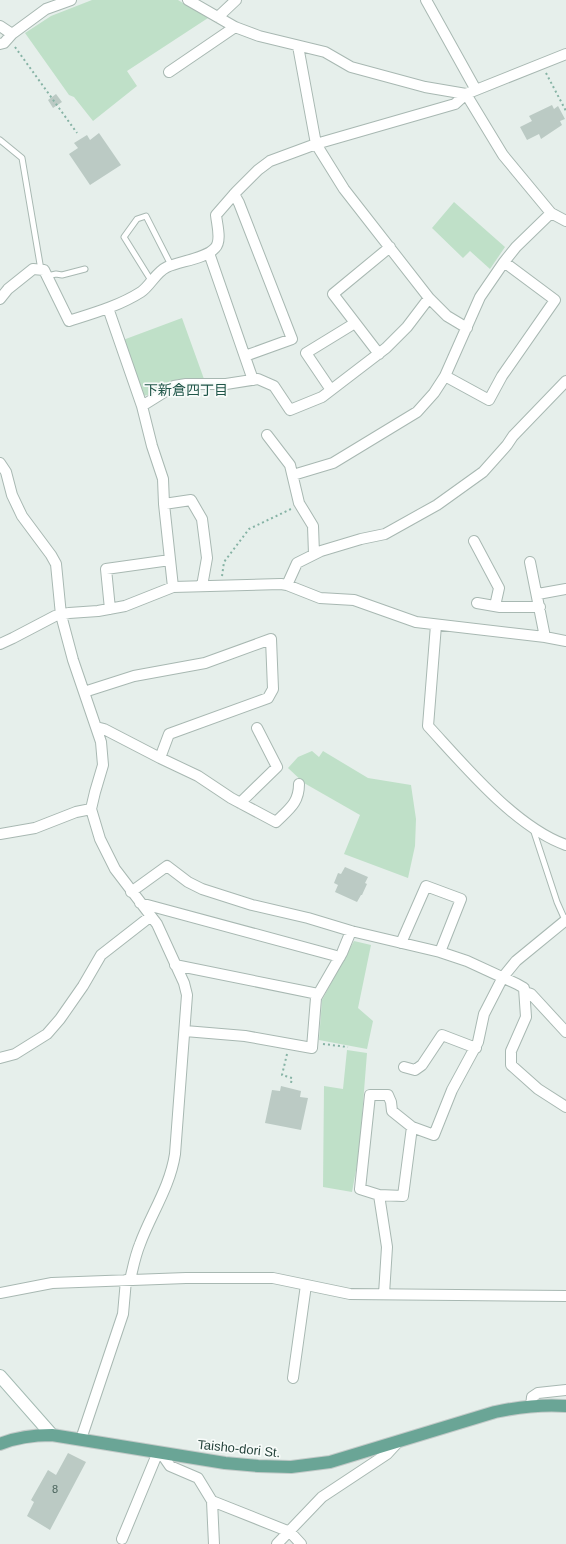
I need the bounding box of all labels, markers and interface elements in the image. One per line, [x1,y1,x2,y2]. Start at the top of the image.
district label: 下新倉四丁目 [144,382,228,398]
street label: Taisho-dori St. [197,1437,281,1460]
house number: 8 [52,1483,58,1495]

